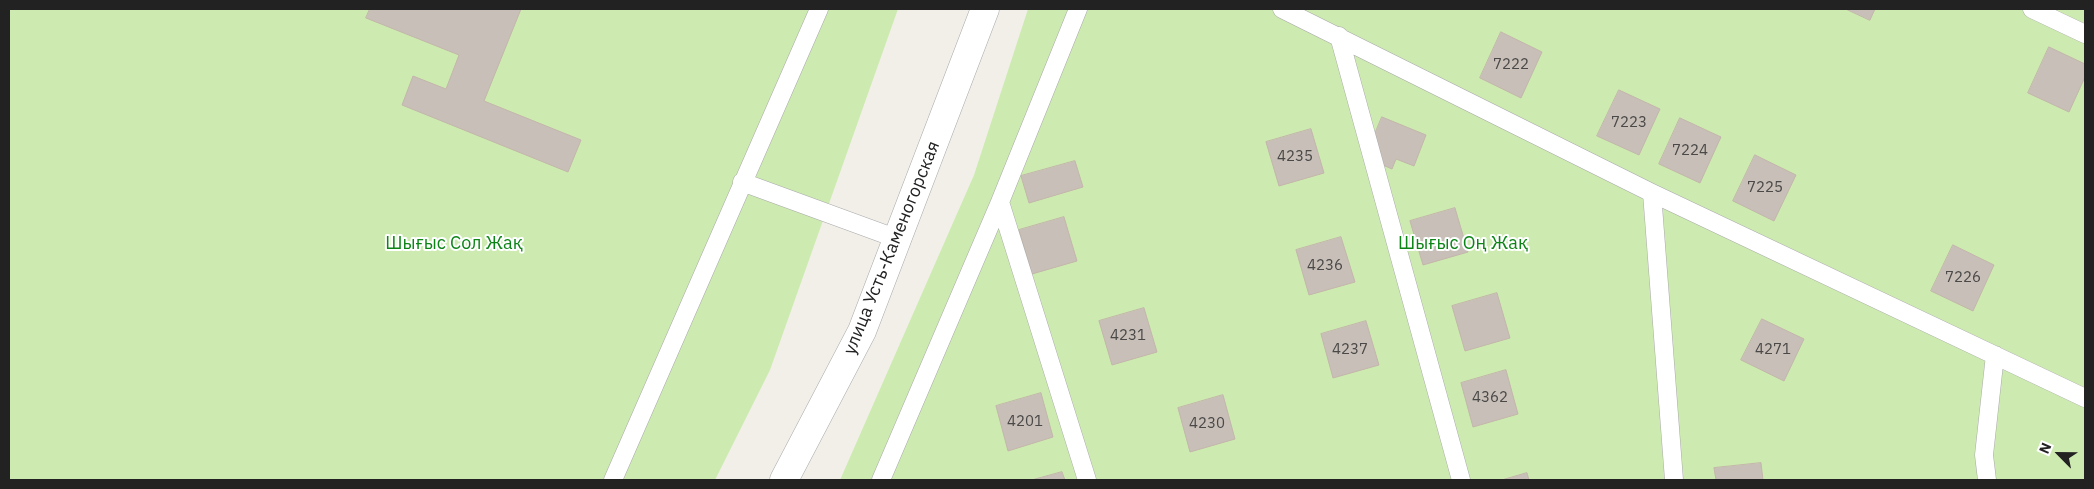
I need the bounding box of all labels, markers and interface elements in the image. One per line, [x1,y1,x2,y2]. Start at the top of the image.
house number: 7222 [1493,56,1529,74]
house number: 7223 [1611,114,1647,132]
street label: улица Усть-Каменогорская [839,138,945,358]
house number: 7224 [1672,142,1708,160]
house number: 4235 [1277,148,1313,166]
house number: 7225 [1747,179,1783,197]
park label: Шығыс Сол Жақ [385,233,523,255]
park label: Шығыс Оң Жақ [1398,233,1528,255]
house number: 4236 [1307,257,1343,275]
house number: 7226 [1945,269,1981,287]
house number: 4231 [1110,327,1146,345]
house number: 4237 [1332,341,1368,359]
house number: 4271 [1755,341,1791,359]
house number: 4362 [1472,389,1508,407]
house number: 4201 [1007,413,1043,431]
house number: 4230 [1189,415,1225,433]
north arrow [2034,429,2084,479]
text: N [2035,440,2055,456]

